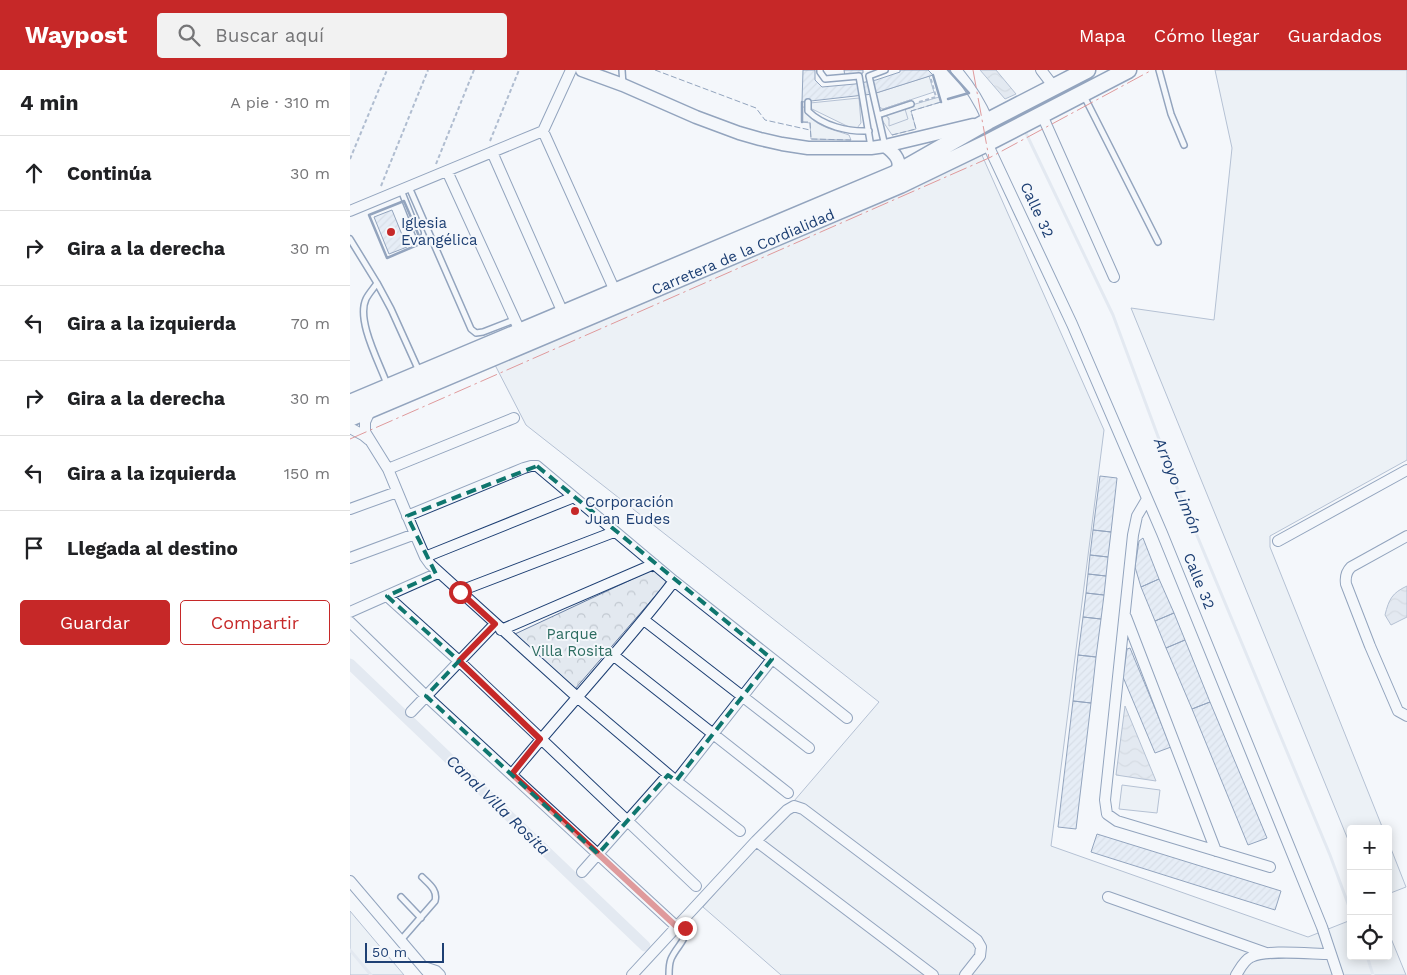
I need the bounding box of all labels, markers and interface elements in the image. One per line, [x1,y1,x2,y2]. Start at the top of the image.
search box [157,13,507,58]
text: Waypost [25,21,127,49]
icon: search [175,21,203,49]
text: Buscar aquí [215,24,324,47]
text: Mapa [1079,25,1126,46]
text: Cómo llegar [1154,25,1260,46]
text: Guardados [1288,25,1382,46]
text: 4 min [20,90,78,115]
text: A pie · 310 m [230,93,330,112]
icon: ahead [20,159,48,187]
text: Continúa [67,162,151,185]
text: 30 m [290,164,330,183]
street label: Calle 32 [1016,179,1058,241]
street label: Carretera de la Cordialidad [649,205,837,299]
place label: Iglesia Evangélica [401,214,478,249]
marker: Iglesia Evangélica [385,226,397,238]
icon: right [20,234,48,262]
text: Gira a la derecha [67,237,225,260]
text: 30 m [290,239,330,258]
icon: left [20,309,48,337]
text: Gira a la izquierda [67,312,236,335]
text: 70 m [291,314,330,333]
icon: right [20,384,48,412]
text: Gira a la derecha [67,387,225,410]
text: 30 m [290,389,330,408]
water label: Arroyo Limón [1150,434,1206,537]
icon: left [20,459,48,487]
text: Gira a la izquierda [67,462,236,485]
text: 150 m [284,464,330,483]
place label: Corporación Juan Eudes [585,493,674,528]
marker: Corporación Juan Eudes [569,505,581,517]
icon: arrive [20,534,48,562]
text: Llegada al destino [67,537,238,560]
street label: Calle 32 [1180,550,1218,612]
route start [449,581,472,604]
button: Guardar [20,600,170,645]
button: Compartir [180,600,330,645]
park label: Parque Villa Rosita [531,625,613,660]
water label: Canal Villa Rosita [442,751,554,859]
map controls [1347,825,1392,960]
button: + [1347,825,1392,870]
button: − [1347,870,1392,915]
button: locate [1347,915,1392,960]
route end [674,917,697,940]
scale bar [365,940,444,963]
text: 50 m [372,944,407,960]

